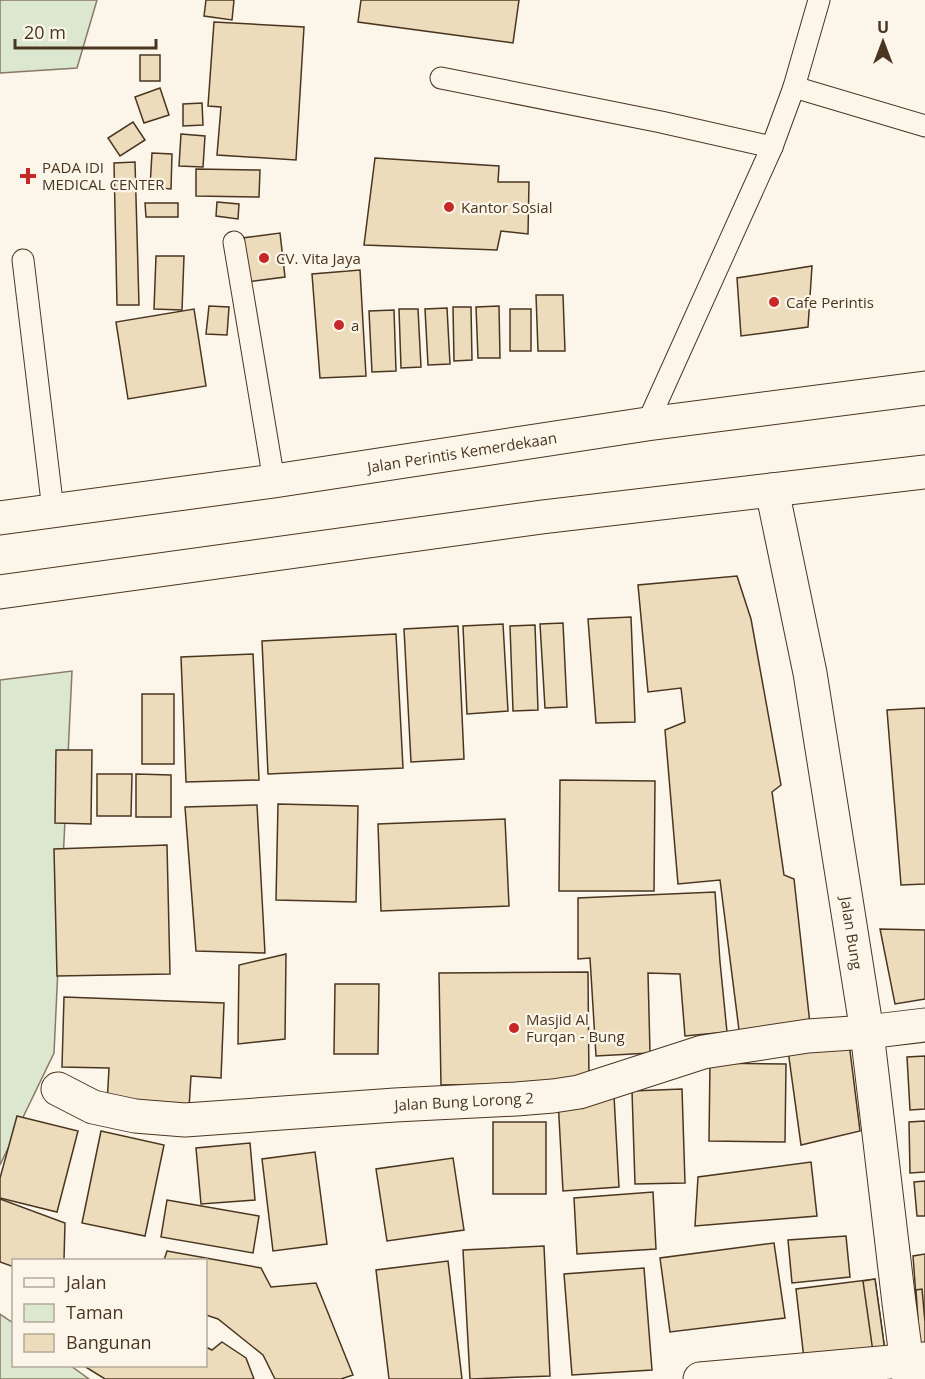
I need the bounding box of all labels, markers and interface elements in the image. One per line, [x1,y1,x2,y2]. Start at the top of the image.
scale bar [15,12,156,50]
north arrow [853,12,913,72]
text: U [877,16,889,38]
text: 20 m [24,20,66,44]
place label: PADA IDI MEDICAL CENTER [42,157,165,194]
marker: PADA IDI MEDICAL CENTER [19,167,37,185]
place label: Kantor Sosial [461,197,552,217]
marker: Kantor Sosial [442,200,456,214]
place label: CV. Vita Jaya [276,248,361,268]
marker: CV. Vita Jaya [257,251,271,265]
place label: Cafe Perintis [786,292,874,312]
marker: Cafe Perintis [767,295,781,309]
place label: a [351,315,359,335]
marker: a [332,318,346,332]
street label: Jalan Perintis Kemerdekaan [364,427,558,477]
street label: Jalan Bung [836,893,868,971]
place label: Masjid Al Furqan - Bung [526,1009,625,1046]
marker: Masjid Al Furqan - Bung [507,1021,521,1035]
street label: Jalan Bung Lorong 2 [392,1087,534,1115]
legend [12,1259,207,1367]
text: Jalan [64,1270,106,1294]
text: Taman [66,1300,124,1324]
text: Bangunan [66,1330,152,1354]

